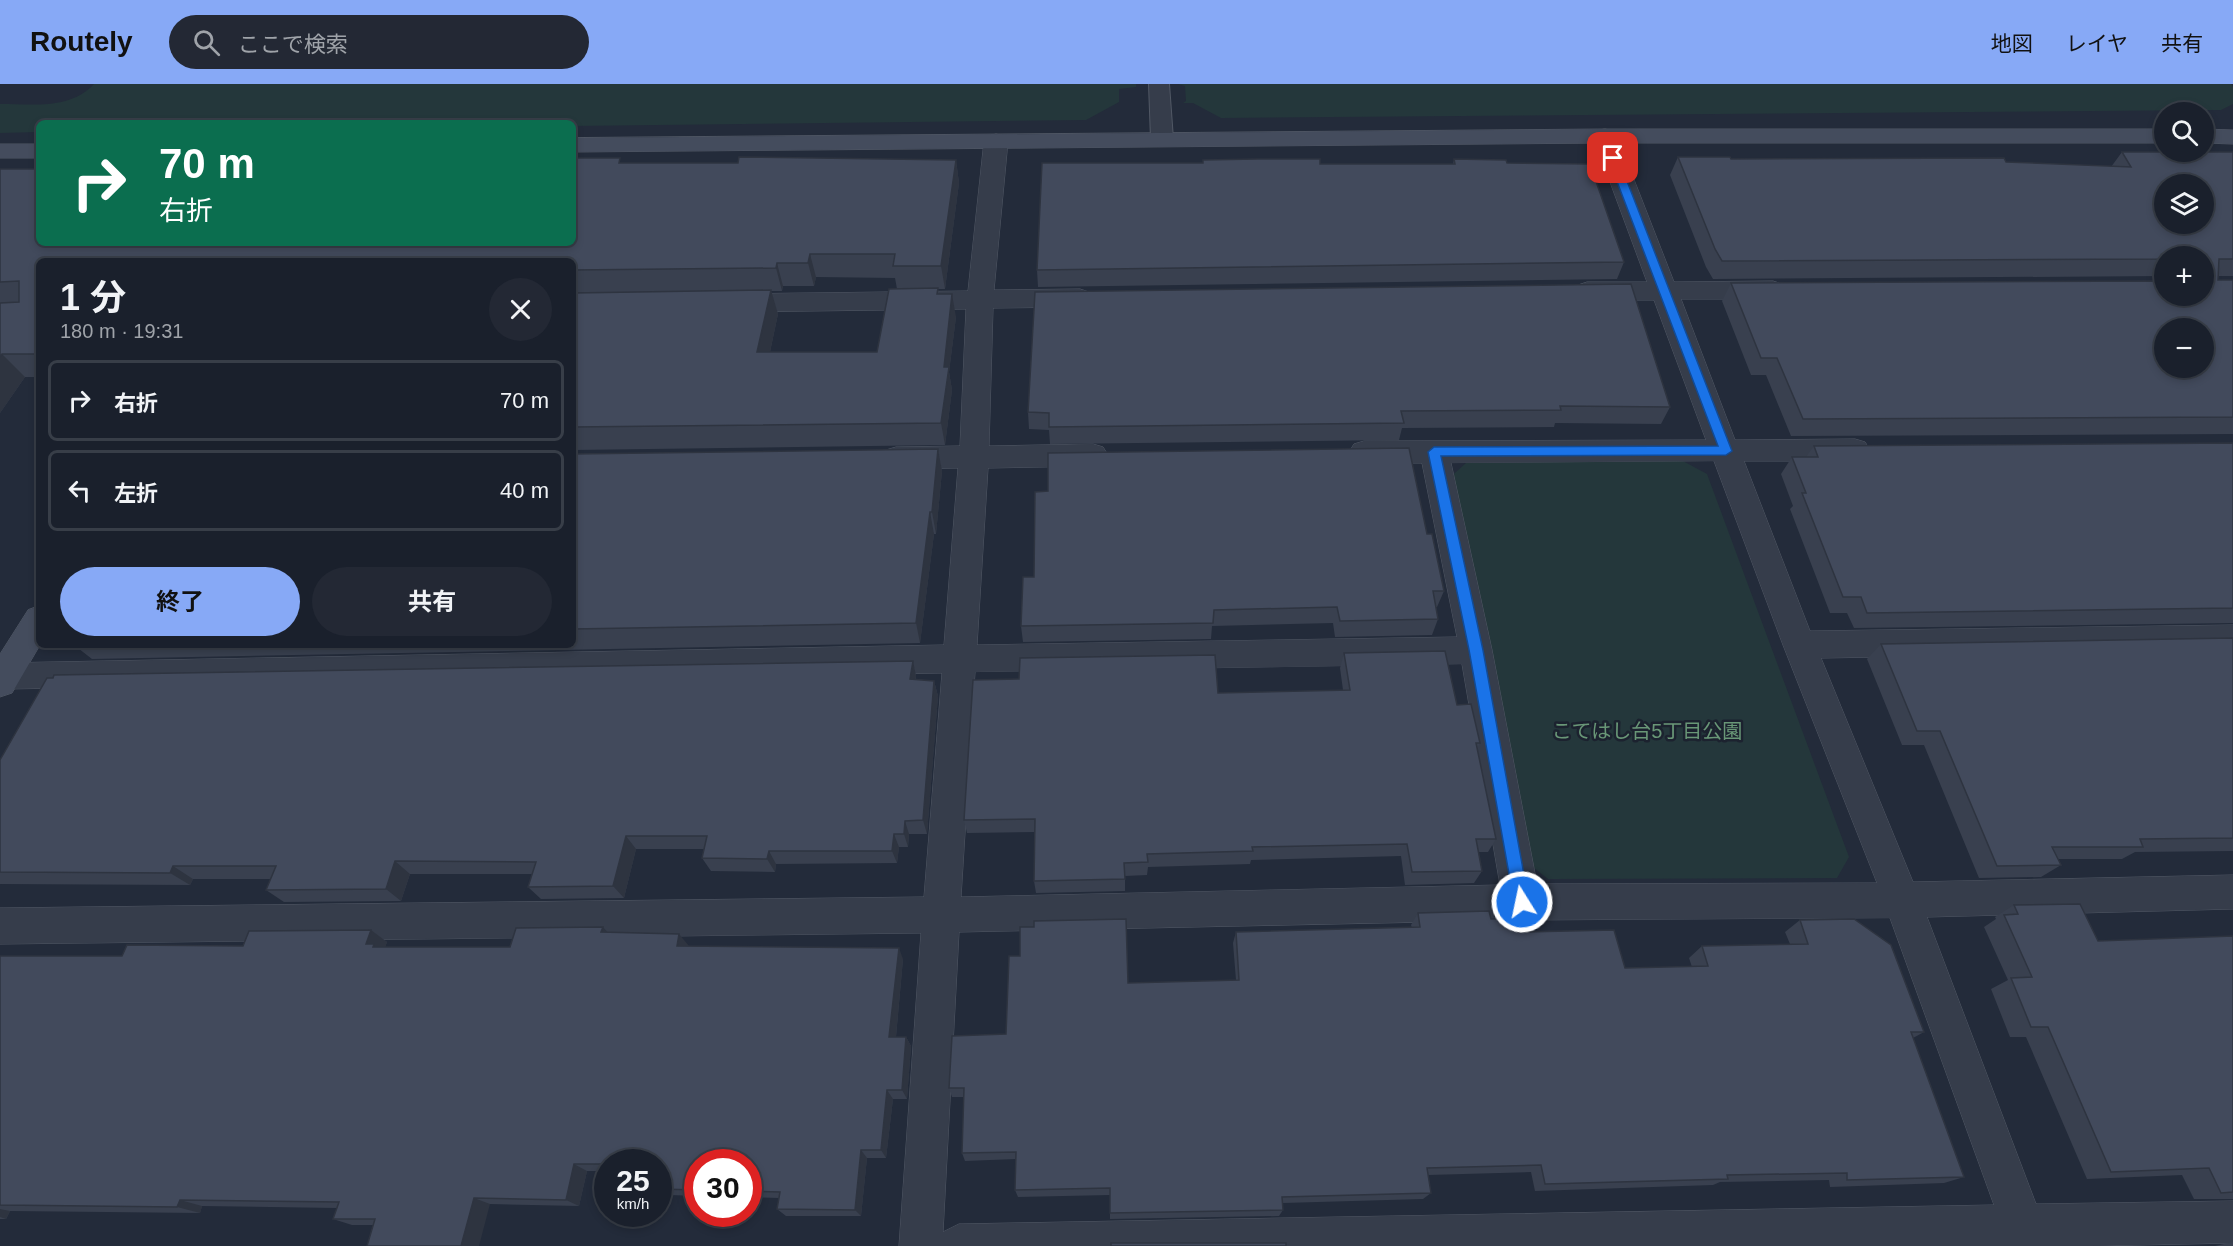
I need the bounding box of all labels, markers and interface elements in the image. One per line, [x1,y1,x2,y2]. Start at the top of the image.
search box [169,15,589,69]
text: Routely [30,26,133,57]
icon: search [190,26,223,59]
text: ここで検索 [238,32,348,57]
text: 地図 [1991,32,2033,55]
text: レイヤ [2066,32,2128,55]
text: 共有 [2161,32,2203,55]
map controls [2154,102,2214,378]
button: search [2154,102,2214,162]
pin [1587,132,1638,183]
text: 70 m [159,140,255,187]
icon: arrive [1596,141,1629,174]
icon: right [60,144,138,222]
button: layers [2154,174,2214,234]
text: 右折 [159,196,213,226]
button: + [2154,246,2214,306]
text: 1 分 [60,277,126,318]
button: close [489,278,552,341]
button: − [2154,318,2214,378]
text: 180 m · 19:31 [60,320,183,342]
icon: right [63,384,96,417]
text: 70 m [500,388,549,413]
text: 右折 [114,391,158,416]
icon: left [63,474,96,507]
text: 40 m [500,478,549,503]
text: 左折 [114,481,158,506]
button: 終了 [60,567,300,636]
button: 共有 [312,567,552,636]
park label: こてはし台5丁目公園 [1552,720,1742,742]
position arrow [1490,870,1554,934]
speed limit sign: 30 [684,1149,762,1227]
text: 25 [616,1164,650,1197]
text: km/h [617,1195,649,1212]

